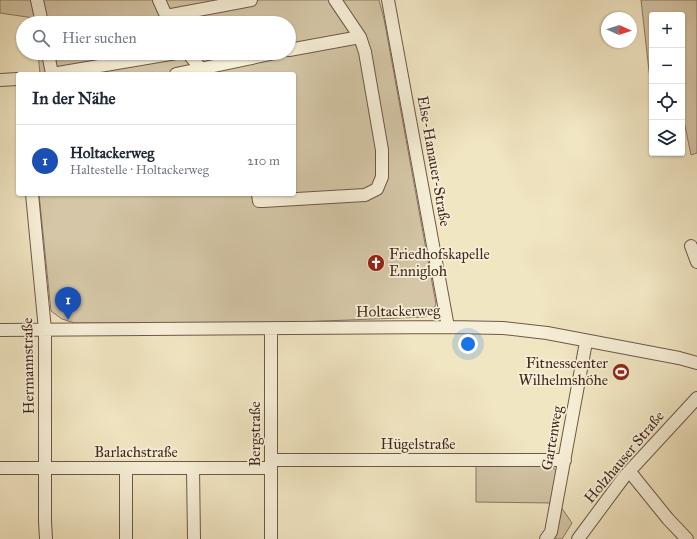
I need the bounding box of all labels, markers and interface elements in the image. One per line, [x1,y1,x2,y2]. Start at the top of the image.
north arrow [601,12,637,48]
map controls [649,12,685,156]
button: + [649,12,685,48]
search box [16,16,296,60]
icon: search [30,27,52,49]
text: Hier suchen [62,29,137,47]
button: − [649,48,685,84]
button: locate [649,84,685,120]
text: In der Nähe [32,88,116,109]
street label: Else-Hanauer-Straße [414,94,454,228]
button: layers [649,120,685,156]
text: Holtackerweg [70,144,154,162]
text: 1 [42,153,48,169]
text: 210 m [247,153,280,169]
text: Haltestelle · Holtackerweg [70,162,209,178]
place label: Friedhofskapelle Ennigloh [389,245,490,280]
church icon: Friedhofskapelle Ennigloh [366,253,386,273]
pin: 1 [55,287,81,320]
street label: Holtackerweg [356,301,441,321]
street label: Hermannstraße [18,318,38,414]
your location [458,334,478,354]
place label: Fitnesscenter Wilhelmshöhe [518,354,608,389]
sports icon: Fitnesscenter Wilhelmshöhe [611,362,631,382]
street label: Bergstraße [246,401,264,467]
street label: Gartenweg [537,403,567,472]
street label: Holzhauser Straße [580,407,668,507]
street label: Hügelstraße [381,435,455,453]
street label: Barlachstraße [94,443,178,461]

